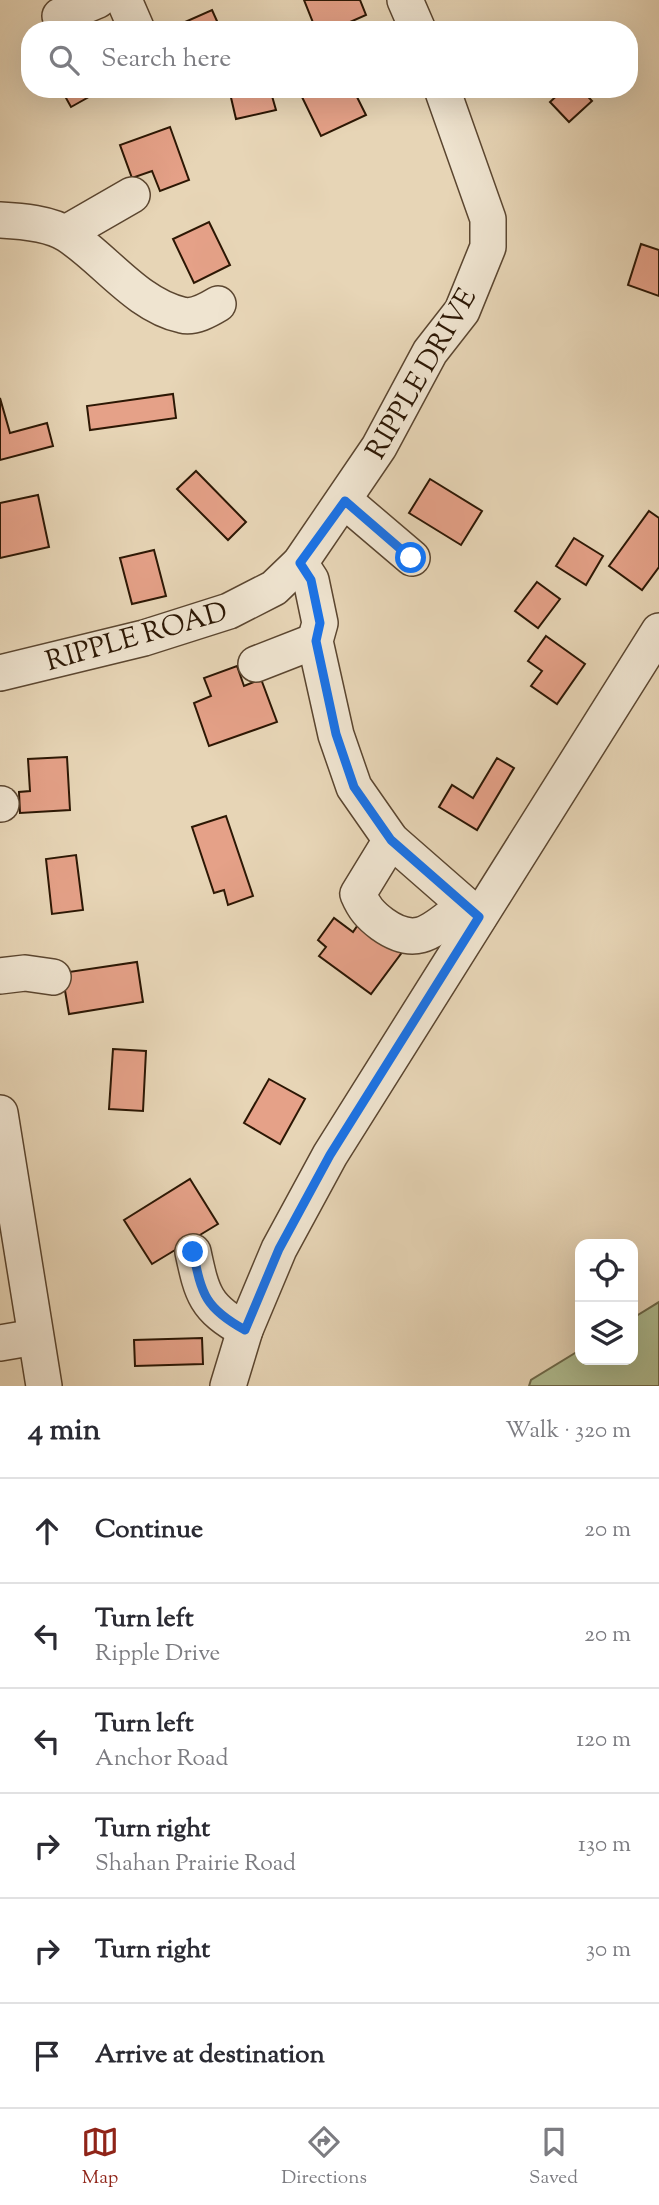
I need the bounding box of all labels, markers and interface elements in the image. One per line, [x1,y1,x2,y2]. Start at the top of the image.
search box [21,21,638,98]
icon: search [45,41,83,79]
text: Search here [101,41,231,78]
street label: RIPPLE DRIVE [357,281,488,467]
route start [395,542,426,573]
street label: RIPPLE ROAD [41,593,232,683]
route end [177,1236,208,1267]
map controls [575,1239,638,1365]
button: locate [575,1239,638,1302]
button: layers [575,1302,638,1365]
text: 4 min [28,1410,101,1453]
text: Walk · 320 m [505,1415,631,1448]
icon: ahead [28,1512,66,1550]
text: Continue [95,1512,203,1549]
text: 20 m [584,1514,631,1547]
text: Turn left [95,1601,194,1638]
icon: left [28,1617,66,1655]
text: 20 m [584,1619,631,1652]
text: Ripple Drive [95,1638,220,1671]
text: Turn left [95,1706,194,1743]
icon: left [28,1722,66,1760]
text: 120 m [576,1724,631,1757]
text: Anchor Road [95,1743,228,1776]
text: Turn right [95,1811,210,1848]
icon: right [28,1827,66,1865]
text: 130 m [578,1829,631,1862]
text: Shahan Prairie Road [95,1848,296,1881]
icon: right [28,1932,66,1970]
text: Turn right [95,1932,210,1969]
text: 30 m [586,1934,631,1967]
icon: arrive [28,2037,66,2075]
text: Arrive at destination [95,2037,325,2074]
tab: Map [81,2123,119,2192]
tab: Directions [281,2123,367,2192]
tab: Saved [529,2123,578,2192]

